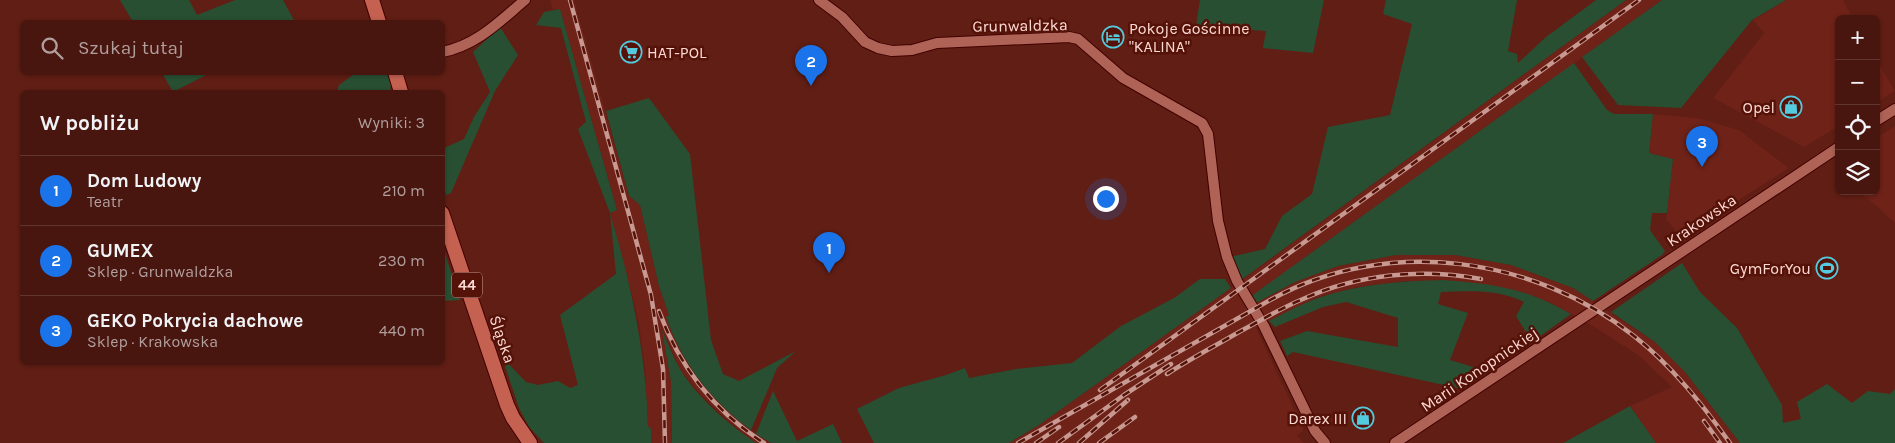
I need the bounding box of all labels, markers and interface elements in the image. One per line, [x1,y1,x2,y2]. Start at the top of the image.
street label: Grunwaldzka [972,15,1068,36]
map controls [1835,15,1880,195]
button: + [1835,15,1880,60]
place label: Pokoje Gościnne "KALINA" [1129,19,1249,56]
search box [20,20,445,75]
hotel icon: Pokoje Gościnne "KALINA" [1101,25,1125,49]
icon: search [38,34,66,62]
text: Szukaj tutaj [78,37,184,59]
supermarket icon: HAT-POL [619,40,643,64]
place label: HAT-POL [647,43,707,62]
pin: 2 [795,45,827,86]
button: − [1835,60,1880,105]
shop icon: Opel [1779,95,1803,119]
place label: Opel [1743,98,1775,117]
button: locate [1835,105,1880,150]
text: W pobliżu [40,111,140,135]
text: Wyniki: 3 [358,113,425,132]
pin: 3 [1686,126,1718,167]
button: layers [1835,150,1880,195]
text: Dom Ludowy [87,170,201,192]
text: 1 [53,181,59,200]
text: 210 m [382,181,425,200]
your location [1093,186,1119,212]
street label: Krakowska [1663,190,1740,251]
text: Teatr [87,192,123,211]
pin: 1 [813,232,845,273]
text: GUMEX [87,240,154,262]
text: 2 [51,251,61,270]
text: 230 m [378,251,425,270]
sports icon: GymForYou [1815,256,1839,280]
place label: GymForYou [1730,259,1811,278]
text: Sklep · Grunwaldzka [87,262,233,281]
road number: 44 [452,272,482,298]
text: GEKO Pokrycia dachowe [87,310,303,332]
street label: Śląska [486,313,520,366]
text: 3 [51,321,61,340]
text: 440 m [379,321,425,340]
street label: Marii Konopnickiej [1417,323,1542,416]
text: Sklep · Krakowska [87,332,218,351]
shop icon: Darex III [1351,406,1375,430]
place label: Darex III [1288,409,1347,428]

